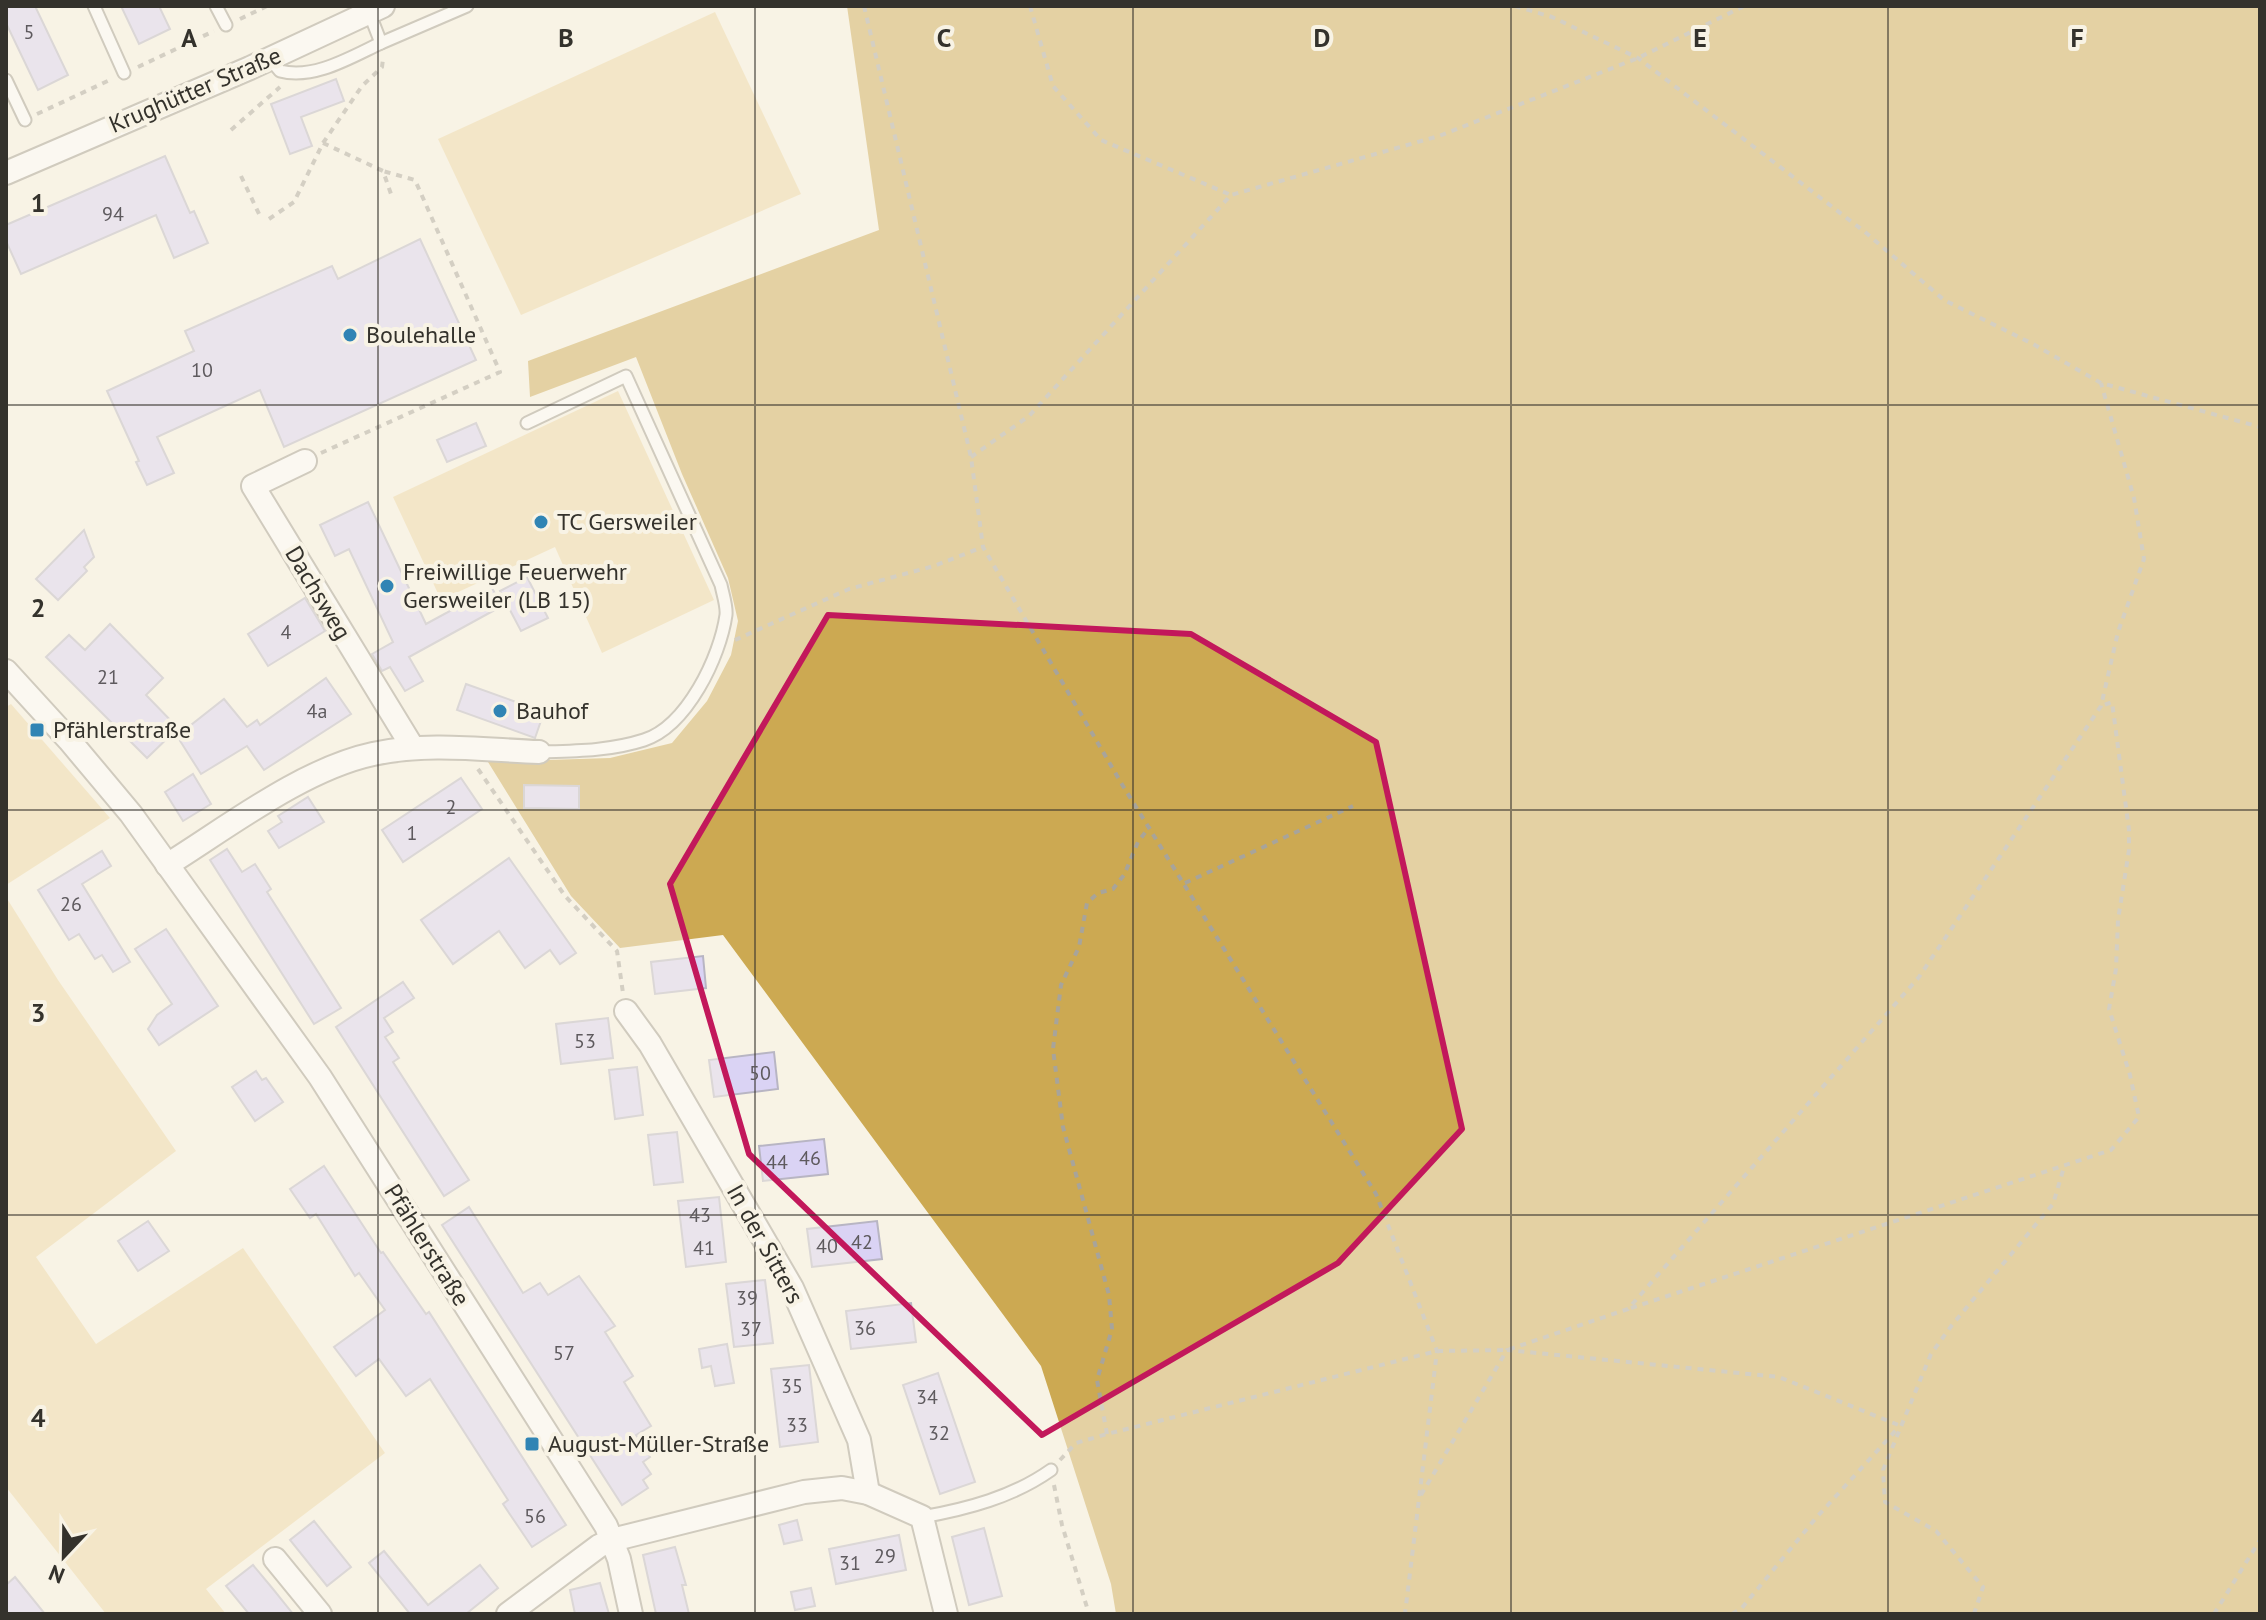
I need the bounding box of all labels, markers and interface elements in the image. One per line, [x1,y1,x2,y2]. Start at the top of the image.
house number: 5 [24,19,34,45]
text: A [181,21,197,54]
text: B [558,21,574,54]
text: C [937,21,951,54]
text: D [1314,21,1330,54]
text: E [1693,21,1707,54]
text: F [2070,21,2084,54]
street label: Krughütter Straße [104,39,286,140]
text: 1 [31,186,45,219]
house number: 94 [102,201,124,227]
place label: Boulehalle [366,319,476,350]
marker: Boulehalle [341,326,359,344]
house number: 10 [191,357,213,383]
place label: TC Gersweiler [557,506,697,537]
marker: TC Gersweiler [532,513,550,531]
street label: Dachsweg [278,540,358,645]
place label: Freiwillige Feuerwehr Gersweiler (LB 15) [403,556,627,615]
marker: Freiwillige Feuerwehr Gersweiler (LB 15) [378,577,396,595]
text: 2 [31,591,45,624]
house number: 4 [281,619,292,645]
house number: 21 [97,664,119,690]
place label: Bauhof [516,695,590,726]
house number: 4a [307,698,327,724]
marker: Bauhof [491,702,509,720]
place label: Pfählerstraße [53,714,191,745]
marker: Pfählerstraße [28,721,46,739]
house number: 2 [446,794,456,820]
house number: 1 [407,820,417,846]
house number: 26 [60,891,82,917]
text: 3 [31,996,45,1029]
house number: 53 [574,1028,596,1054]
house number: 50 [749,1060,771,1086]
house number: 46 [799,1145,821,1171]
house number: 44 [766,1149,788,1175]
street label: Pfählerstraße [378,1178,477,1312]
street label: In der Sitters [720,1179,811,1309]
house number: 43 [689,1202,711,1228]
house number: 42 [851,1229,873,1255]
house number: 40 [816,1233,838,1259]
house number: 41 [693,1235,715,1261]
house number: 39 [736,1285,758,1311]
house number: 36 [854,1315,876,1341]
house number: 37 [740,1316,762,1342]
house number: 57 [553,1340,575,1366]
house number: 35 [781,1373,803,1399]
house number: 34 [916,1384,938,1410]
text: 4 [31,1401,46,1434]
house number: 33 [786,1412,808,1438]
house number: 32 [928,1420,950,1446]
place label: August-Müller-Straße [548,1428,769,1459]
marker: August-Müller-Straße [523,1435,541,1453]
house number: 56 [524,1503,546,1529]
north arrow [24,1516,104,1596]
house number: 29 [874,1543,896,1569]
house number: 31 [839,1550,861,1576]
text: N [45,1559,68,1590]

